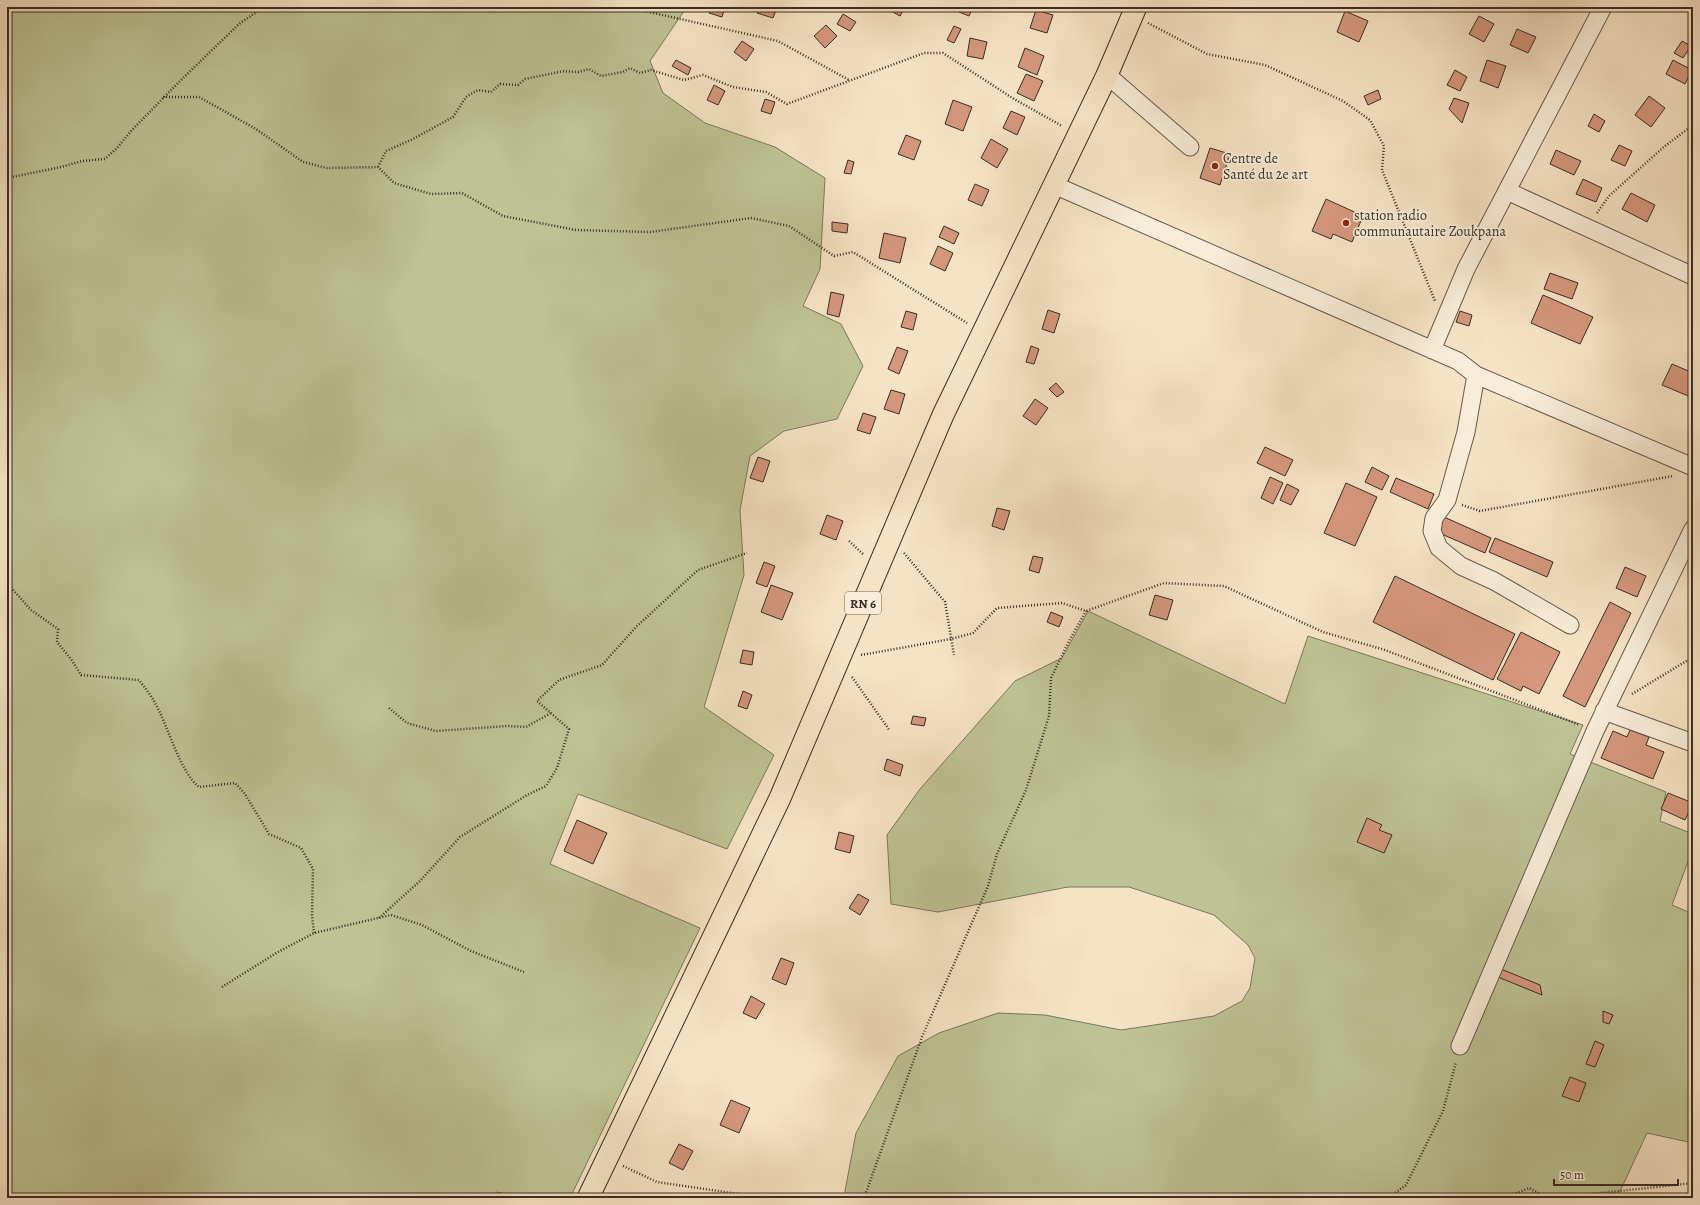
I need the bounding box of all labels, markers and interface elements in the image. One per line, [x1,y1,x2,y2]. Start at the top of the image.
place label: Centre de Santé du 2e art [1223,149,1308,184]
marker: Centre de Santé du 2e art [1210,161,1220,171]
place label: station radio communautaire Zoukpana [1354,206,1506,241]
marker: station radio communautaire Zoukpana [1341,218,1351,228]
road number: RN 6 [845,592,881,614]
scale bar [1554,1161,1678,1187]
text: 50 m [1560,1167,1584,1183]

